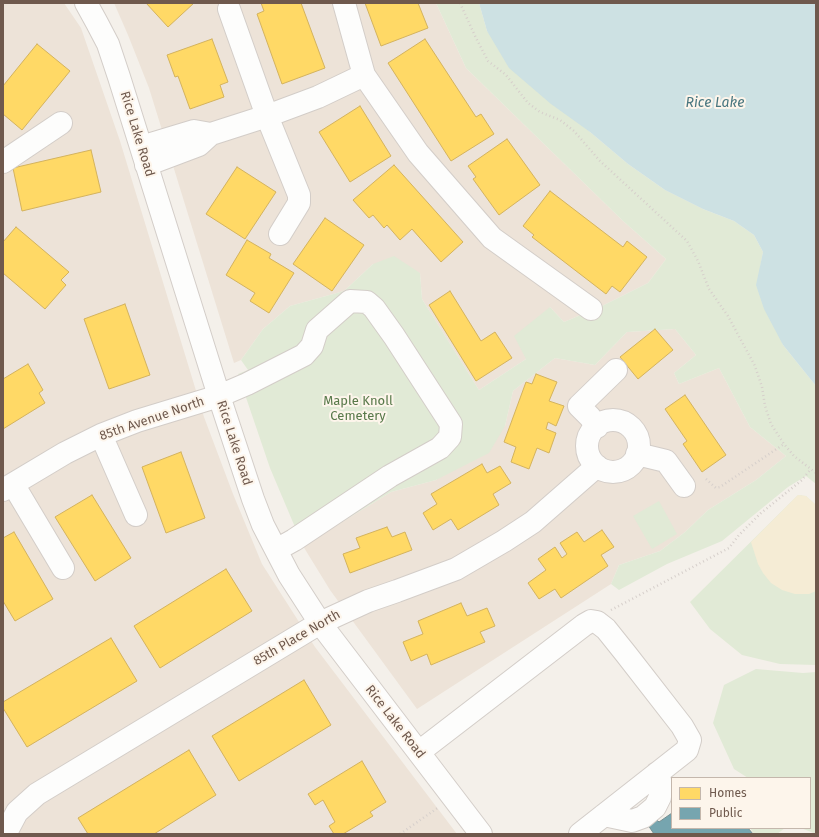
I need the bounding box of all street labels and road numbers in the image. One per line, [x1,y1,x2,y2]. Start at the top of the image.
street label: Rice Lake Road [117,89,157,179]
street label: 85th Avenue North [98,394,206,444]
street label: Rice Lake Road [213,399,255,487]
street label: 85th Place North [251,607,343,669]
street label: Rice Lake Road [362,682,428,762]

